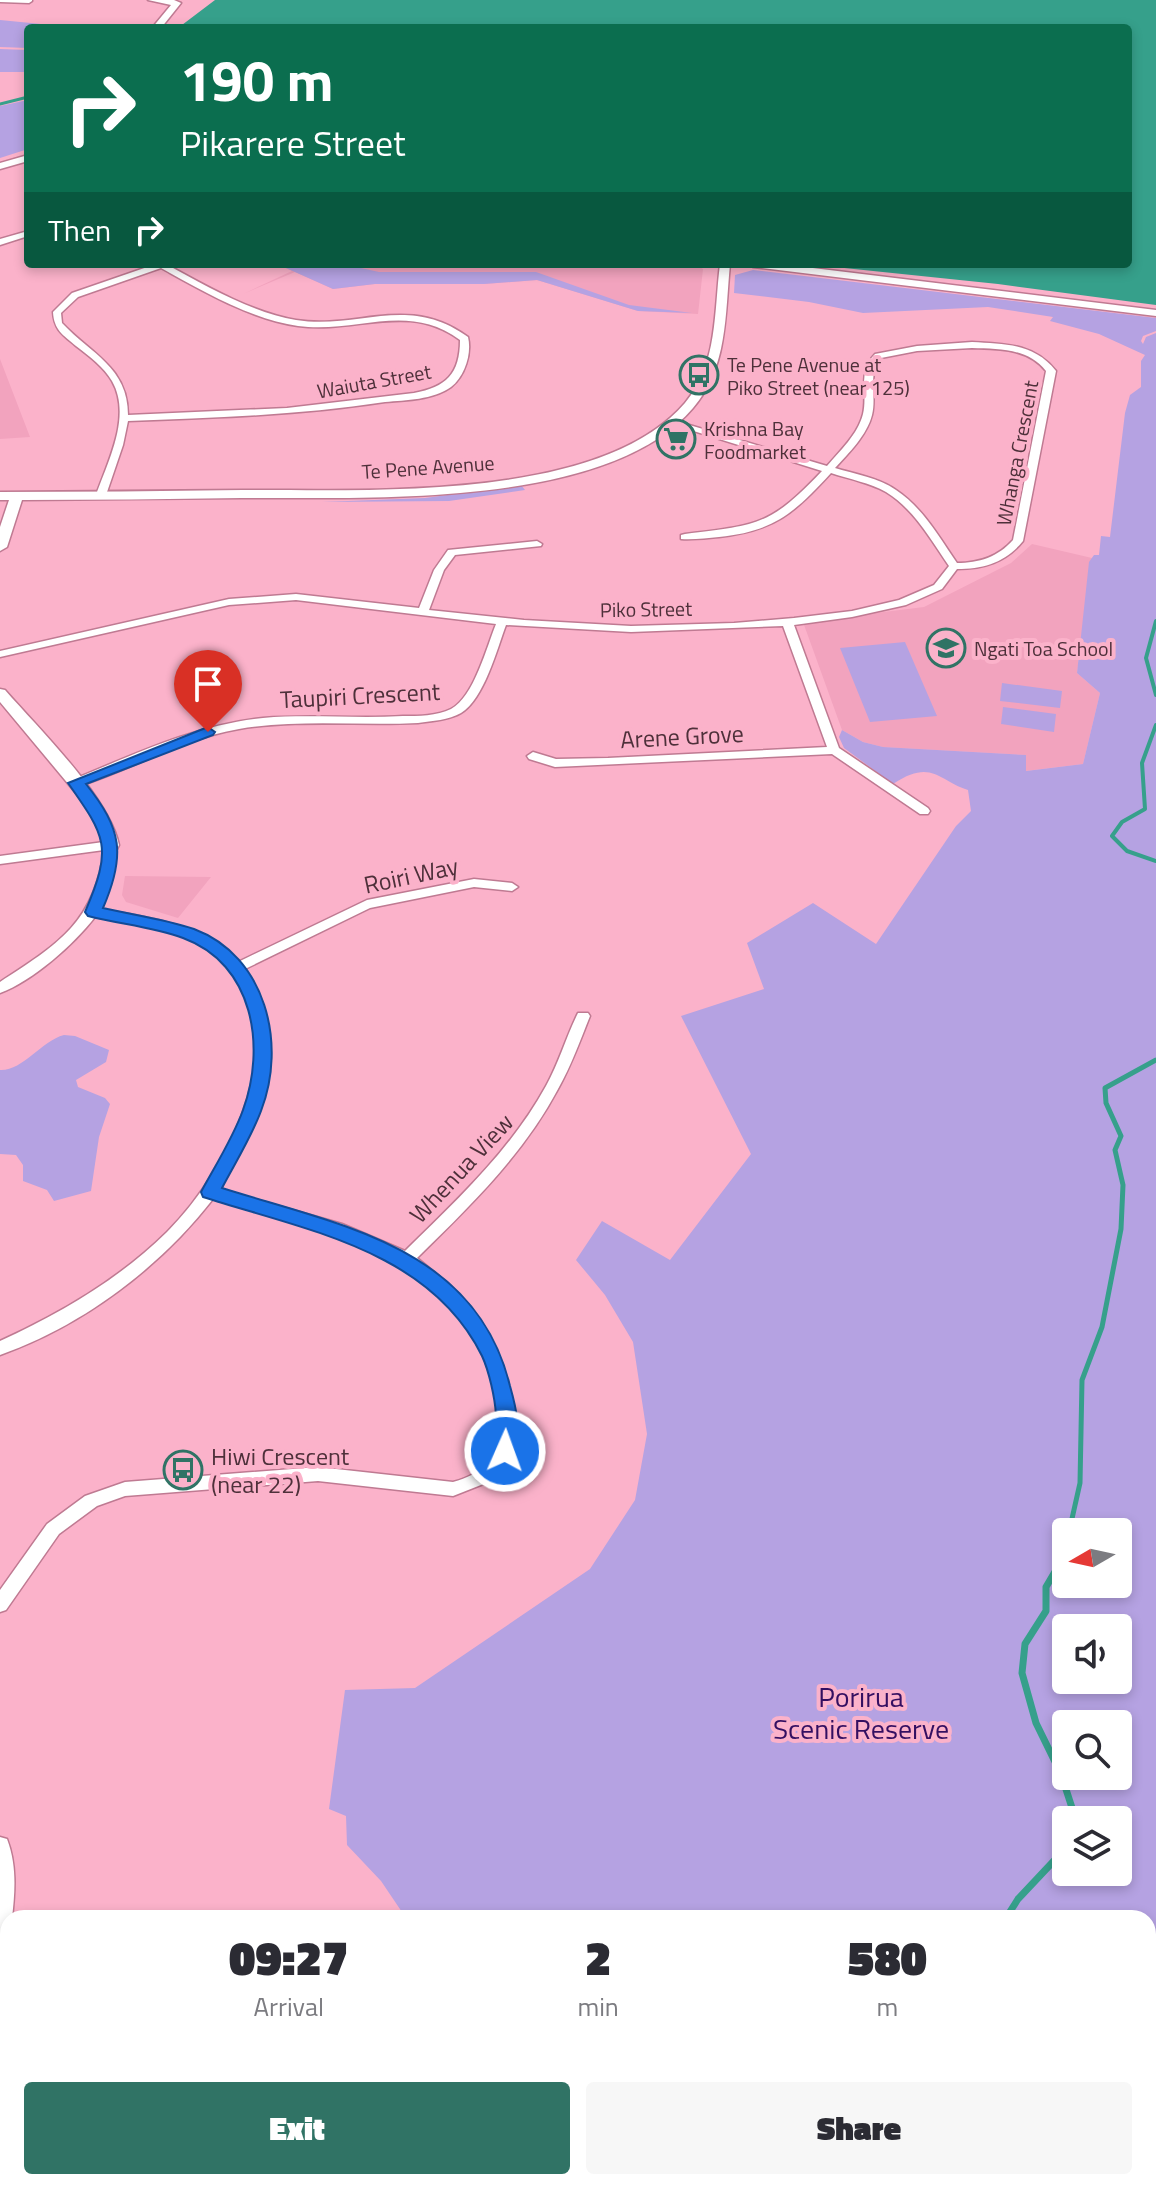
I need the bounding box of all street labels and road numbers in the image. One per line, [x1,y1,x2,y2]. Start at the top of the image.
street label: Waiuta Street [314,356,434,406]
street label: Whanga Crescent [988,378,1046,528]
street label: Te Pene Avenue [361,447,495,487]
street label: Piko Street [600,593,692,625]
street label: Taupiri Crescent [279,673,441,717]
street label: Arene Grove [619,715,745,757]
street label: Roiri Way [360,847,462,903]
street label: Whenua View [401,1105,521,1231]

